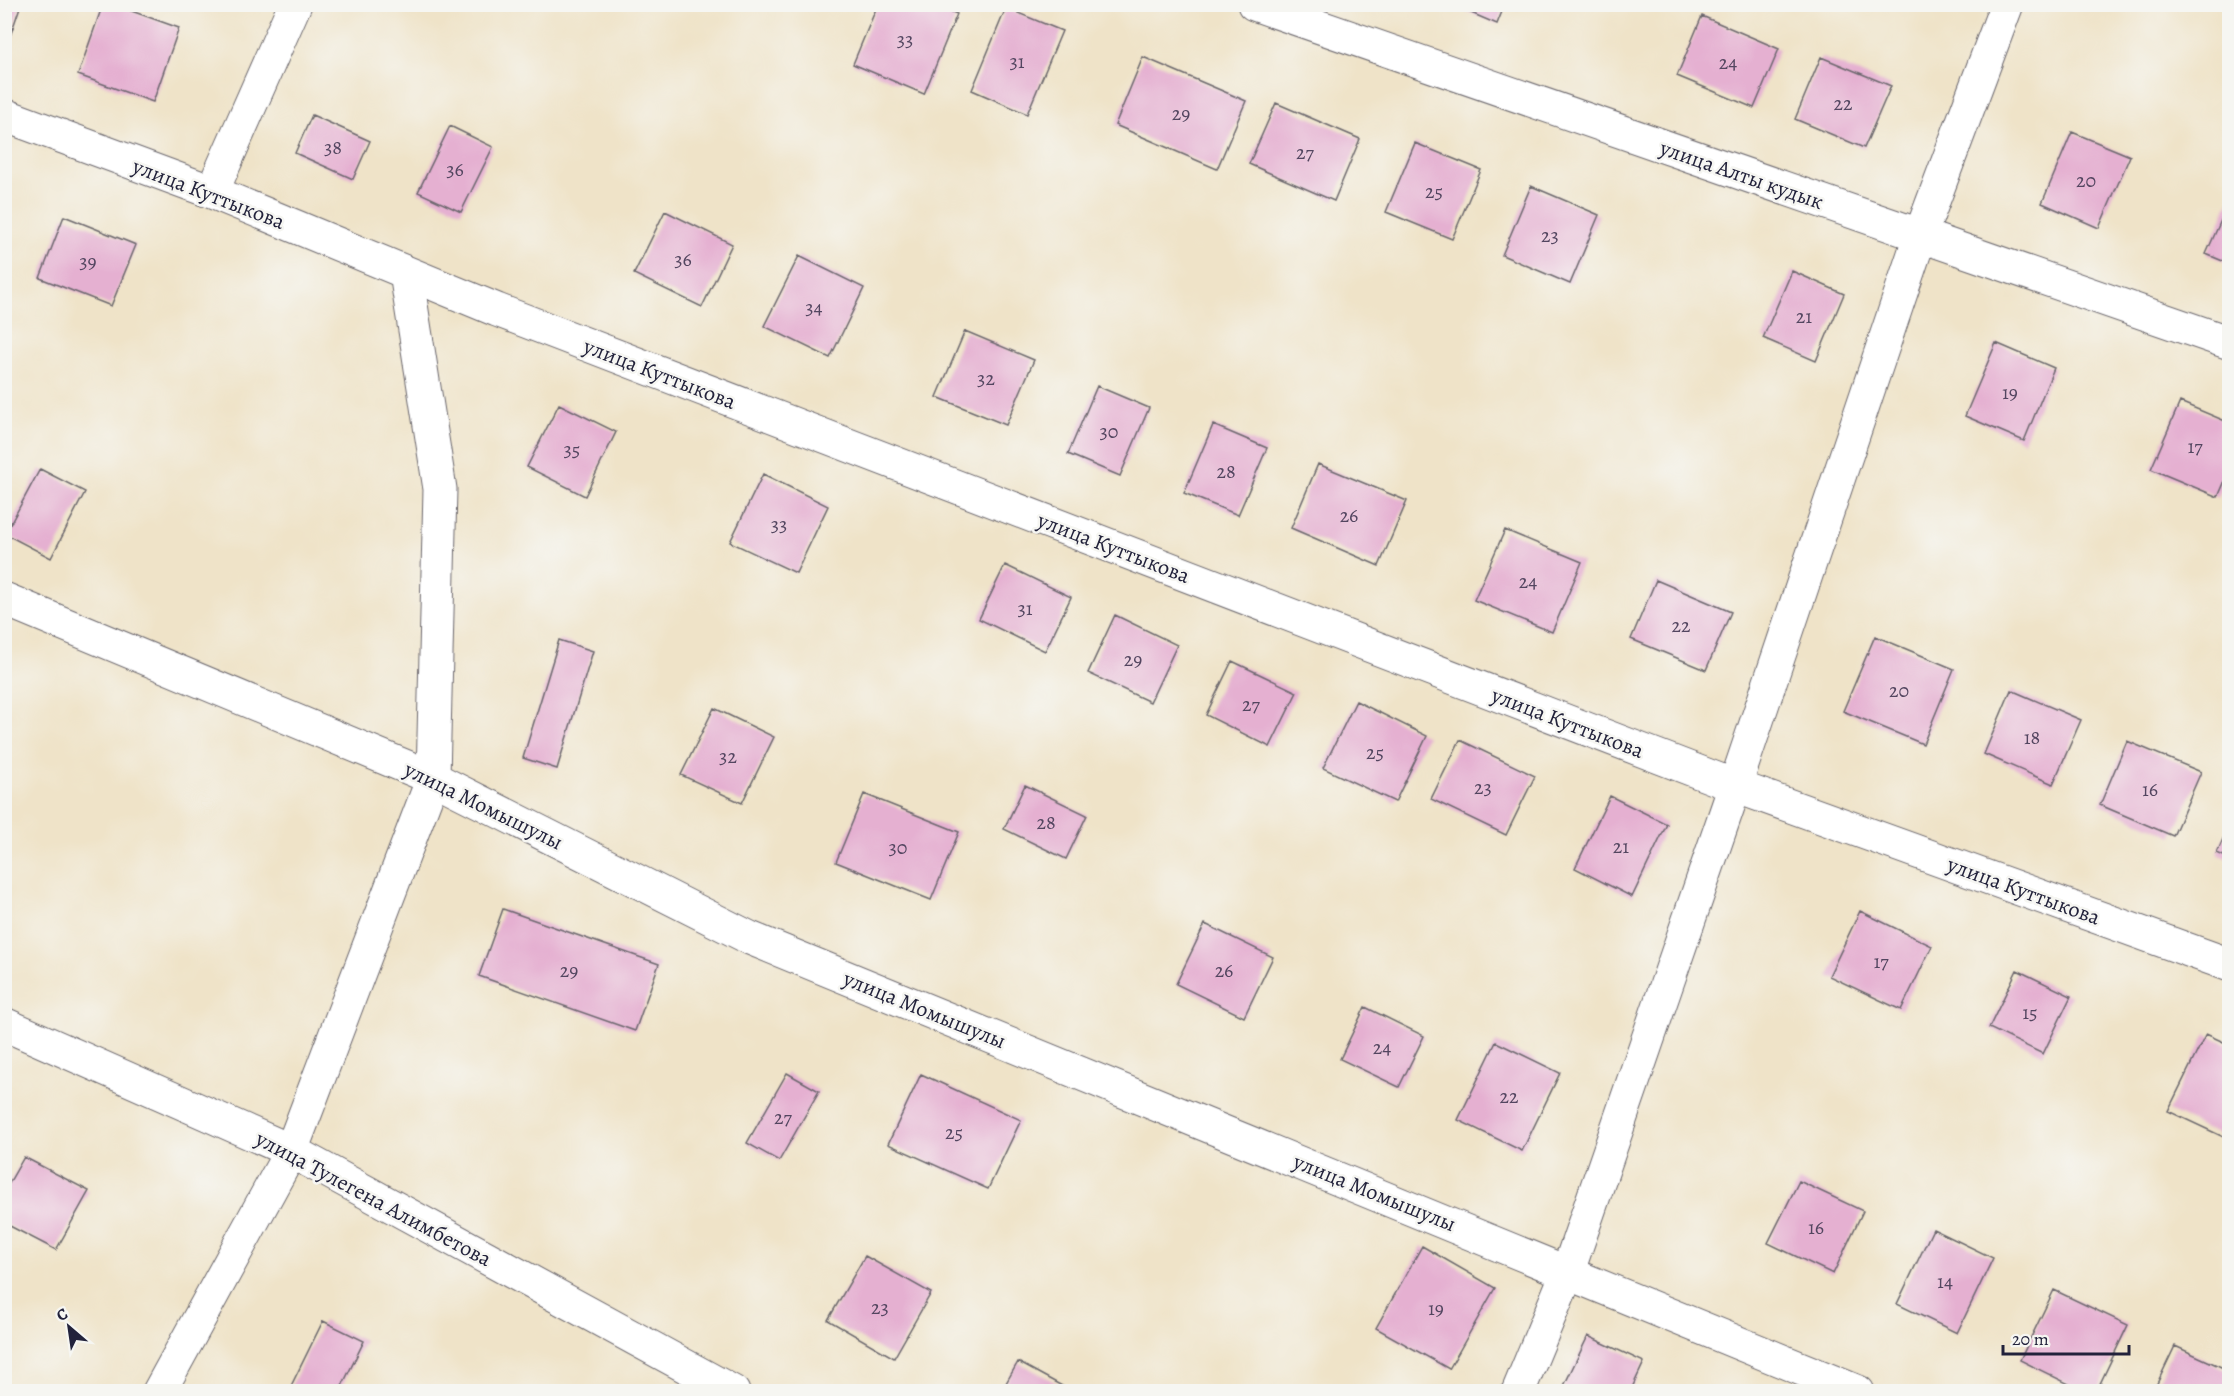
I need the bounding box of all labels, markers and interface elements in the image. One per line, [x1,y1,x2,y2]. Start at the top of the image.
house number: 33 [897,26,913,53]
house number: 31 [1009,48,1025,75]
house number: 24 [1719,49,1737,76]
house number: 22 [1834,90,1853,117]
house number: 29 [1172,100,1190,127]
street label: улица Алты кудык [1655,133,1828,217]
house number: 38 [324,134,342,161]
house number: 27 [1296,139,1315,166]
street label: улица Куттыкова [127,151,290,237]
house number: 36 [446,156,464,183]
house number: 20 [2076,167,2096,194]
house number: 25 [1425,178,1443,205]
house number: 23 [1541,222,1559,249]
house number: 36 [674,246,692,273]
house number: 39 [79,248,97,275]
house number: 34 [805,294,823,321]
house number: 21 [1796,303,1812,330]
street label: улица Куттыкова [578,331,741,417]
house number: 32 [977,365,995,392]
house number: 19 [2002,379,2018,406]
house number: 30 [1100,418,1118,445]
house number: 17 [2187,433,2203,460]
house number: 35 [564,436,580,463]
house number: 28 [1216,458,1236,485]
house number: 26 [1340,502,1358,529]
street label: улица Куттыкова [1032,505,1195,591]
house number: 33 [771,511,787,538]
house number: 24 [1519,568,1537,595]
house number: 31 [1017,595,1033,622]
house number: 22 [1672,612,1691,639]
house number: 29 [1124,646,1142,673]
house number: 20 [1889,677,1909,704]
street label: улица Куттыкова [1486,680,1649,766]
house number: 27 [1242,691,1261,718]
house number: 18 [2024,724,2040,751]
house number: 25 [1366,739,1384,766]
house number: 32 [719,743,737,770]
street label: улица Момышулы [398,754,568,857]
house number: 23 [1474,774,1492,801]
house number: 16 [2142,776,2158,803]
house number: 28 [1036,809,1056,836]
house number: 21 [1613,833,1629,860]
house number: 30 [889,834,907,861]
street label: улица Куттыкова [1942,849,2105,933]
house number: 17 [1873,948,1889,975]
house number: 29 [560,957,578,984]
house number: 26 [1215,957,1233,984]
street label: улица Момышулы [838,963,1010,1056]
house number: 15 [2022,999,2038,1026]
house number: 24 [1373,1034,1391,1061]
house number: 22 [1500,1083,1519,1110]
house number: 27 [774,1104,793,1131]
house number: 25 [945,1119,963,1146]
street label: улица Тулегена Алимбетова [249,1123,498,1274]
street label: улица Момышулы [1288,1146,1460,1239]
house number: 16 [1808,1214,1824,1241]
house number: 14 [1937,1268,1953,1295]
house number: 23 [871,1294,889,1321]
house number: 19 [1428,1295,1444,1322]
north arrow [39,1297,99,1357]
text: С [53,1303,72,1327]
scale bar [2003,1318,2129,1356]
text: 20 m [2012,1327,2049,1351]

